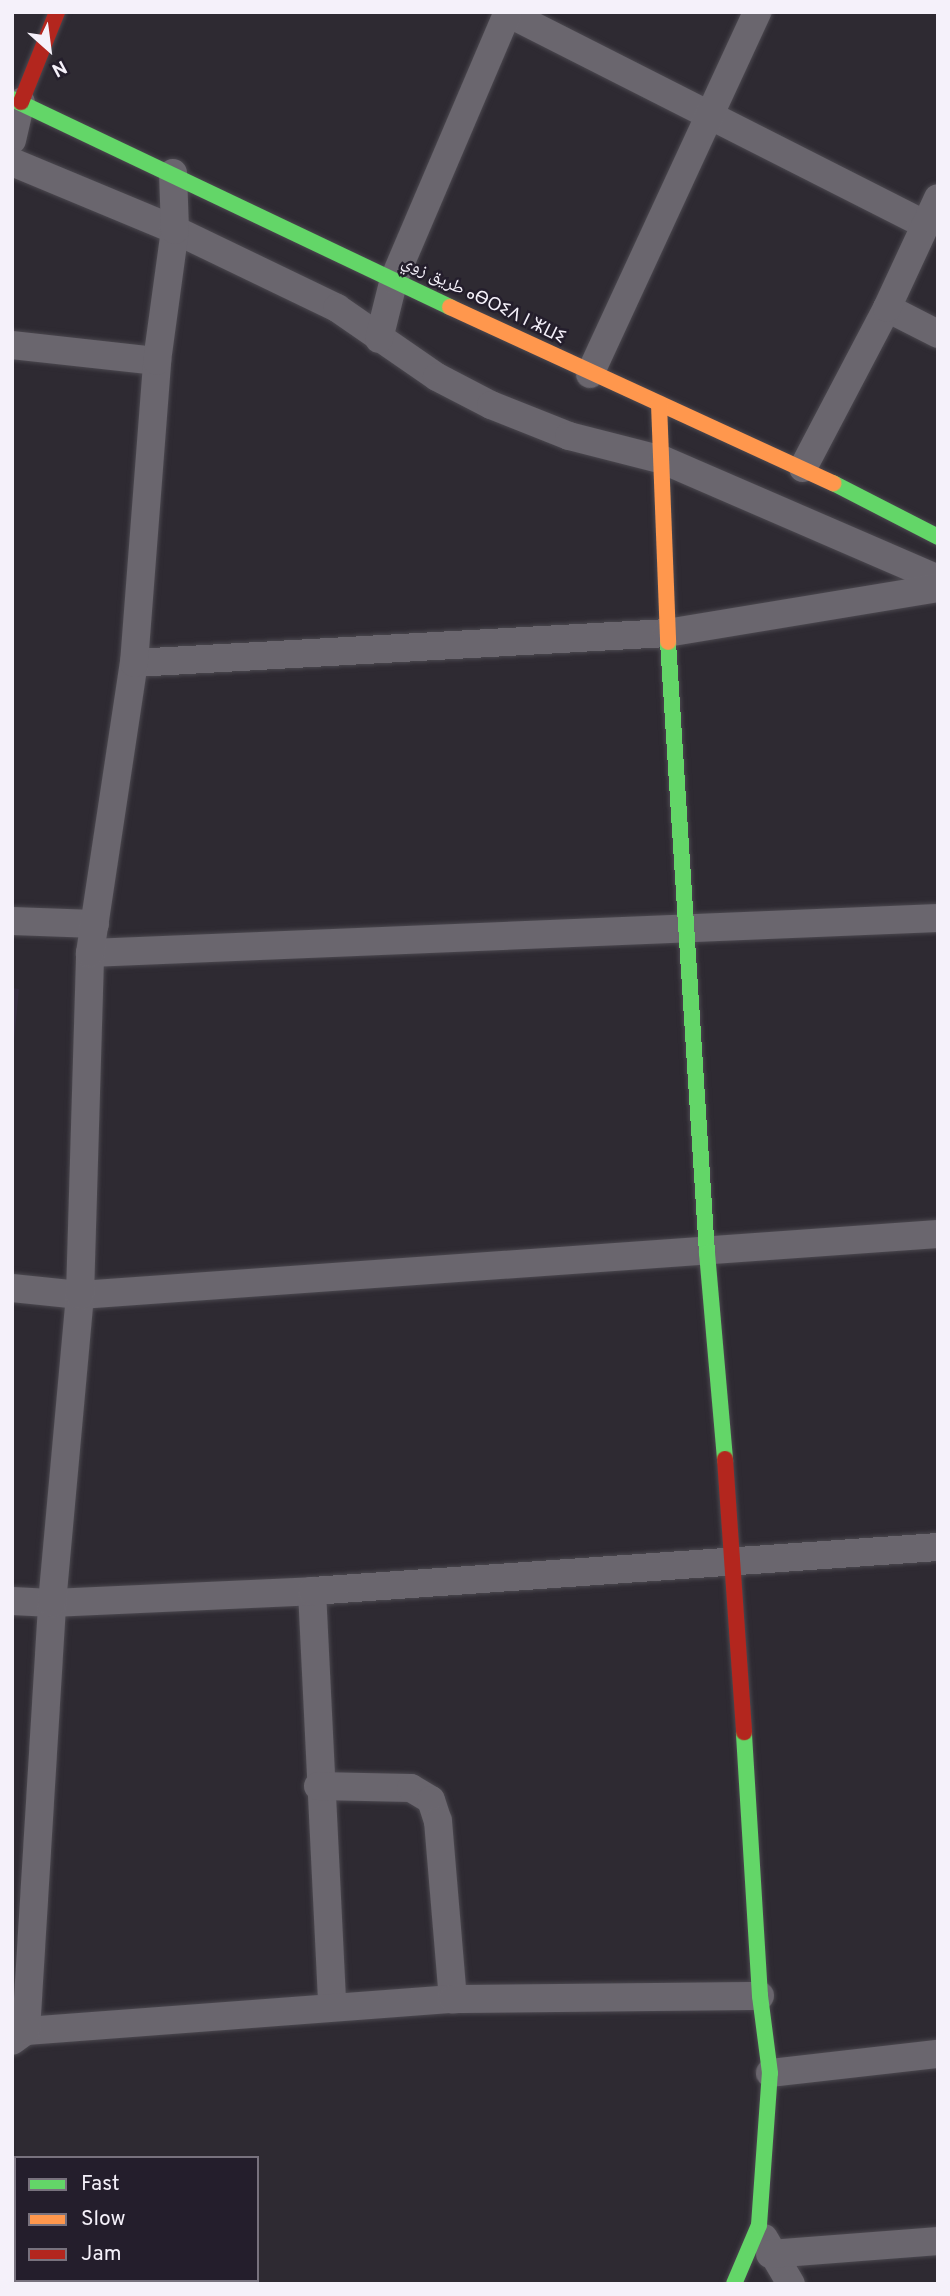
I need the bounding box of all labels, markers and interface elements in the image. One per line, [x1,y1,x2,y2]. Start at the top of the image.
north arrow [14,14,84,84]
text: N [47,54,71,81]
street label: طريق زوي ⴰⴱⵔⵉⴷ ⵏ ⵣⵡⵉ [398,252,568,350]
legend [14,2156,259,2282]
text: Fast [81,2171,120,2198]
text: Slow [81,2206,126,2233]
text: Jam [81,2241,122,2268]

